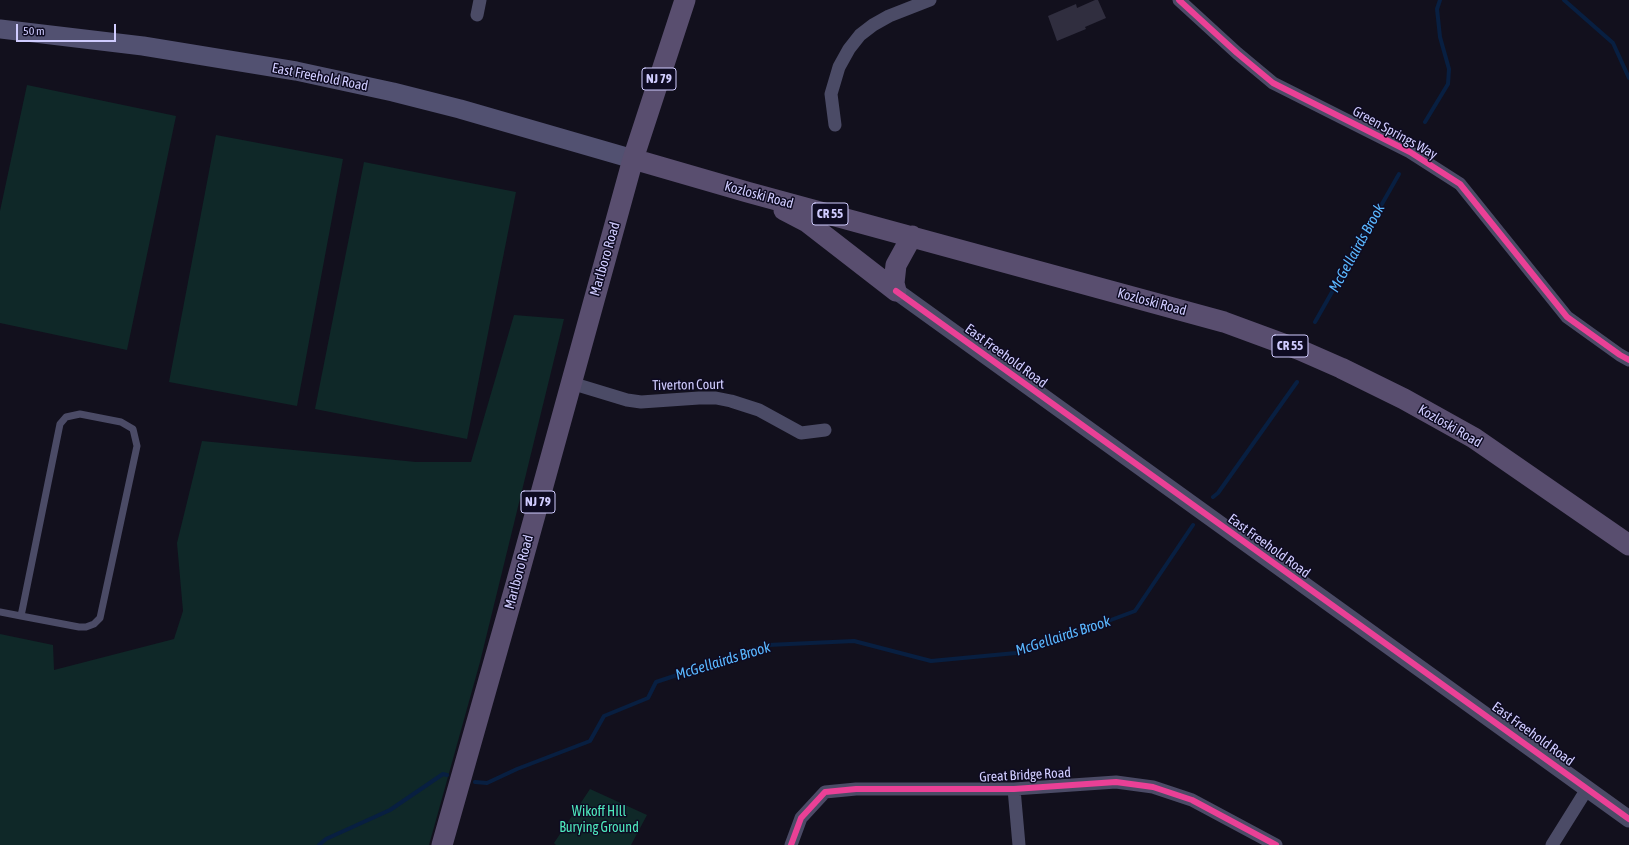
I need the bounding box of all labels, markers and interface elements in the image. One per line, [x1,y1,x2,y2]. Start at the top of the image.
scale bar [18,16,118,42]
text: 50 m [23,24,45,38]
street label: East Freehold Road [270,59,370,95]
road number: NJ 79 [642,68,676,90]
street label: Green Springs Way [1350,103,1440,163]
street label: Kozloski Road [723,178,795,212]
water label: McGellairds Brook [1325,200,1389,296]
road number: CR 55 [812,203,848,225]
street label: Marlboro Road [586,220,624,298]
street label: Kozloski Road [1116,285,1188,319]
street label: East Freehold Road [962,320,1050,392]
road number: CR 55 [1272,335,1308,357]
street label: Tiverton Court [652,376,724,394]
street label: Kozloski Road [1415,401,1485,451]
road number: NJ 79 [521,491,555,513]
street label: East Freehold Road [1225,510,1313,582]
street label: Marlboro Road [501,533,537,611]
water label: McGellairds Brook [1013,612,1113,660]
water label: McGellairds Brook [673,638,773,684]
street label: East Freehold Road [1489,698,1577,770]
street label: Great Bridge Road [979,764,1071,786]
park label: Wikoff HIll Burying Ground [559,804,639,836]

